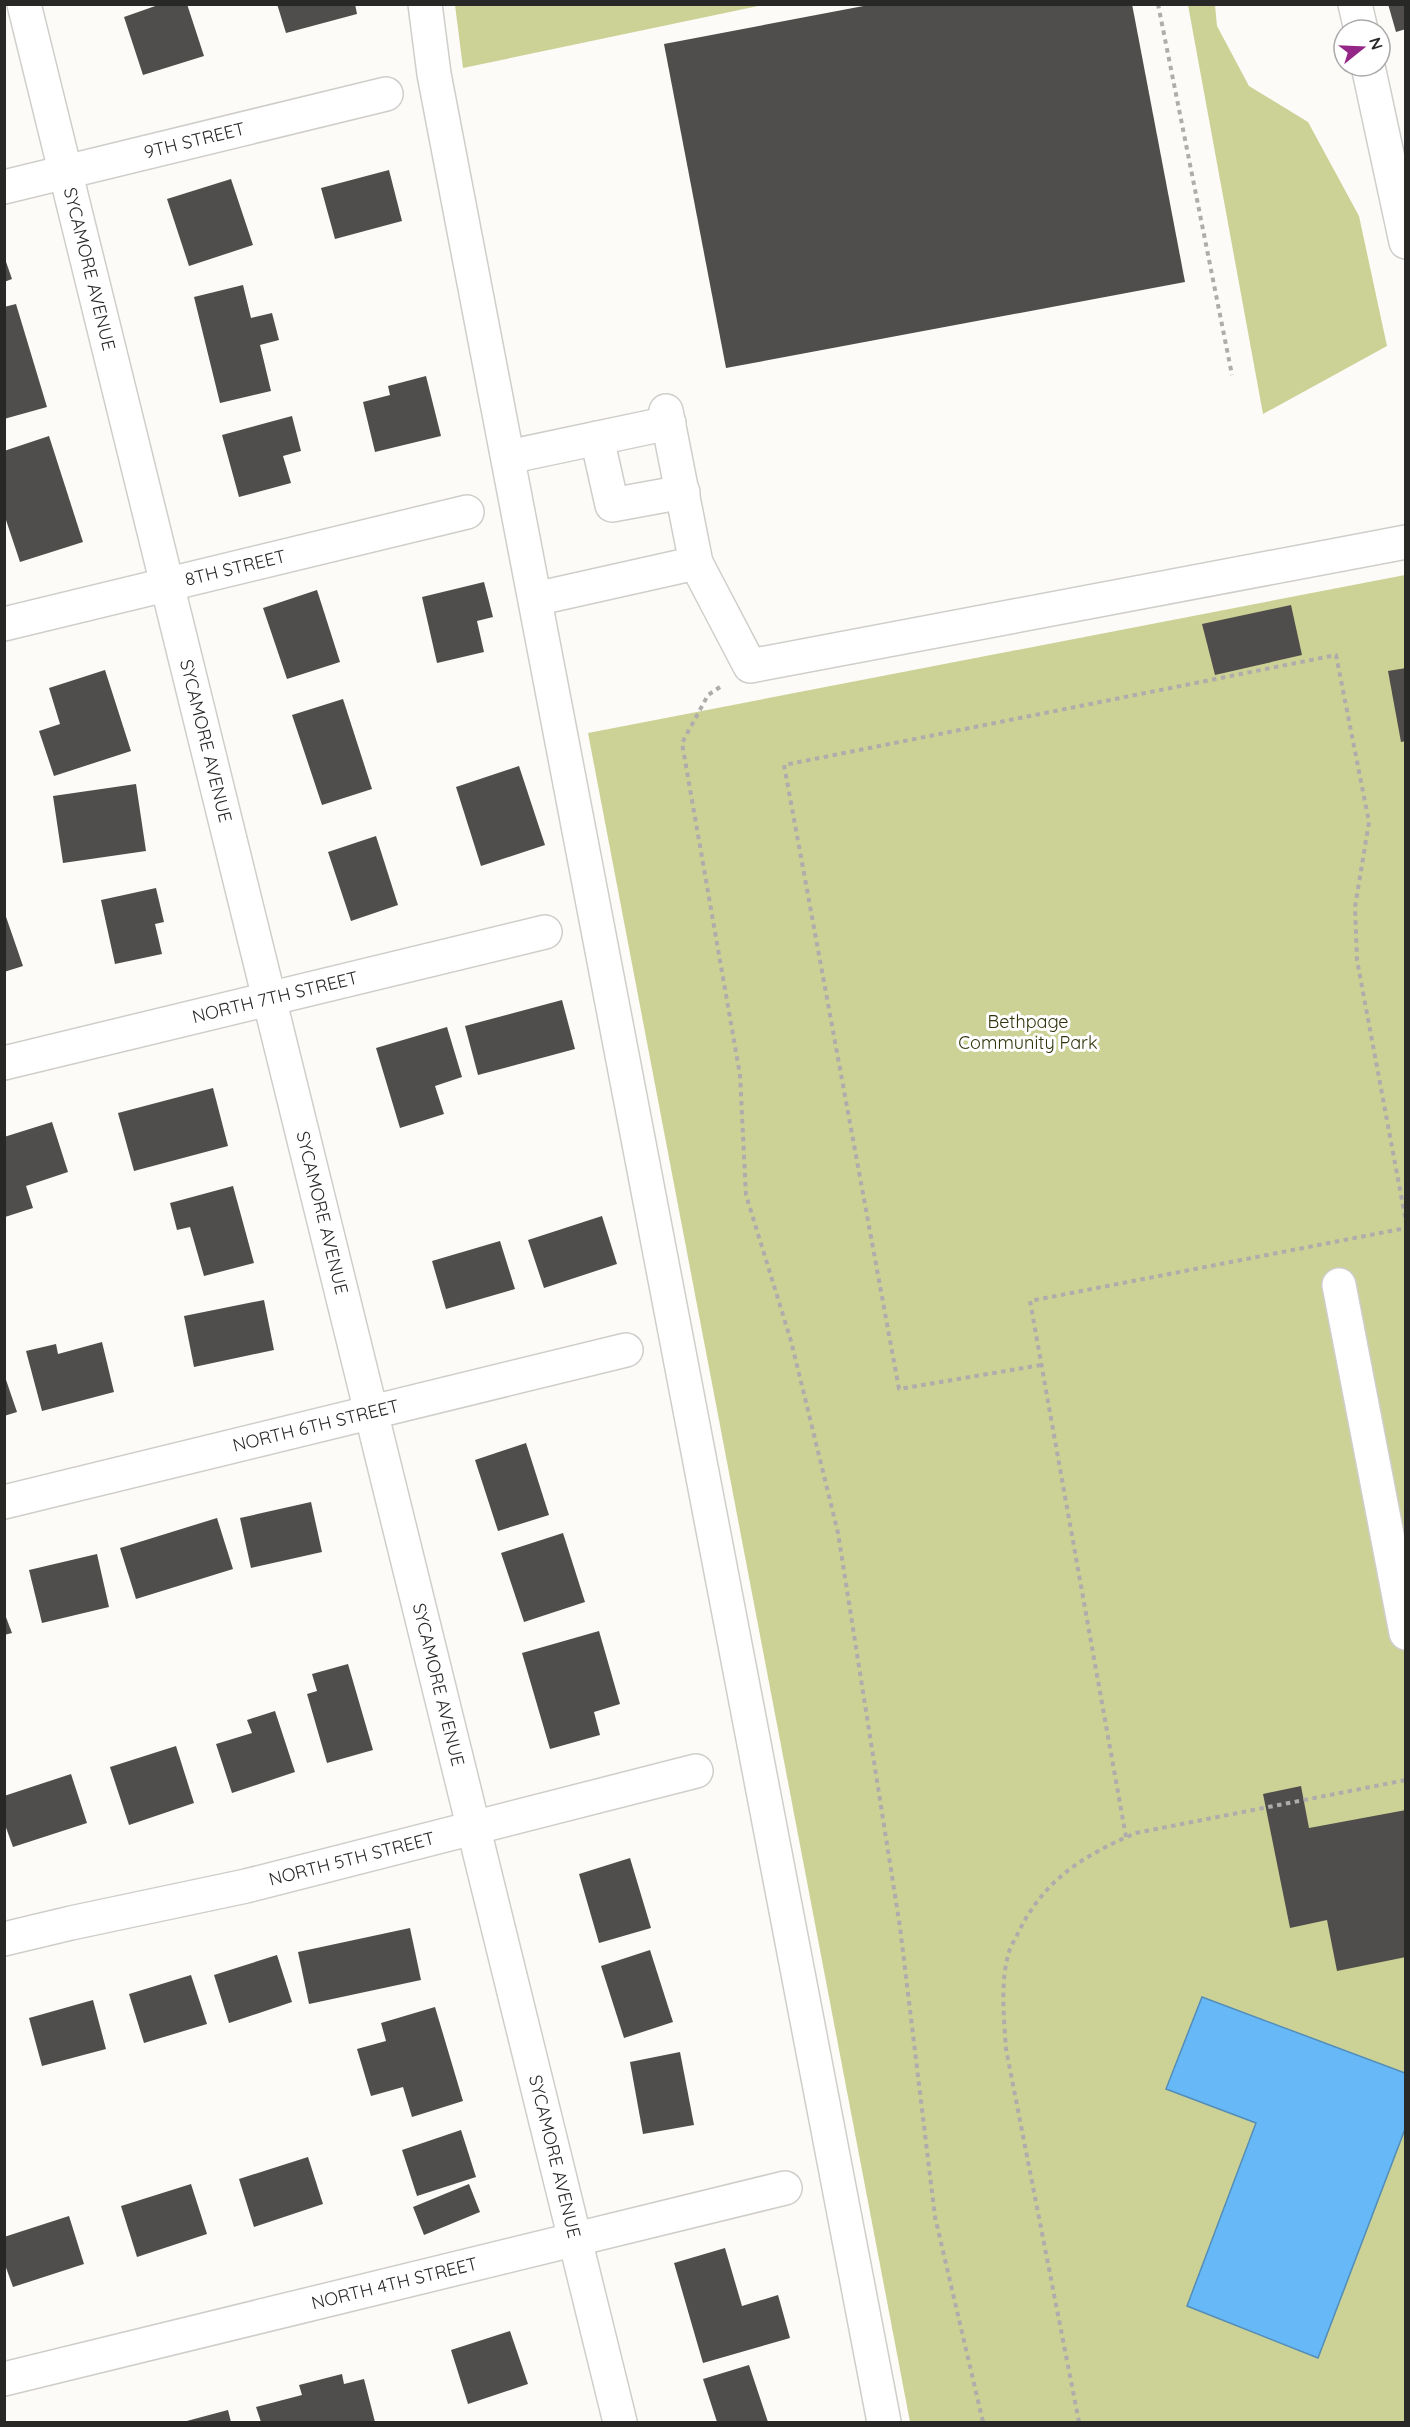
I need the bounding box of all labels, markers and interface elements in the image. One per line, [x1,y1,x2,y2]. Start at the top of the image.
north arrow [1332,18,1392,78]
text: N [1365,35,1388,52]
street label: 9TH STREET [141,117,247,164]
street label: SYCAMORE AVENUE [59,185,121,353]
street label: 8TH STREET [182,544,288,591]
street label: SYCAMORE AVENUE [175,657,237,825]
street label: NORTH 7TH STREET [190,966,360,1028]
park label: Bethpage Community Park [958,1010,1098,1054]
street label: SYCAMORE AVENUE [291,1129,354,1297]
street label: NORTH 6TH STREET [230,1394,401,1457]
street label: SYCAMORE AVENUE [408,1601,470,1769]
street label: NORTH 5TH STREET [266,1826,437,1891]
street label: SYCAMORE AVENUE [524,2073,586,2240]
street label: NORTH 4TH STREET [309,2252,480,2314]

